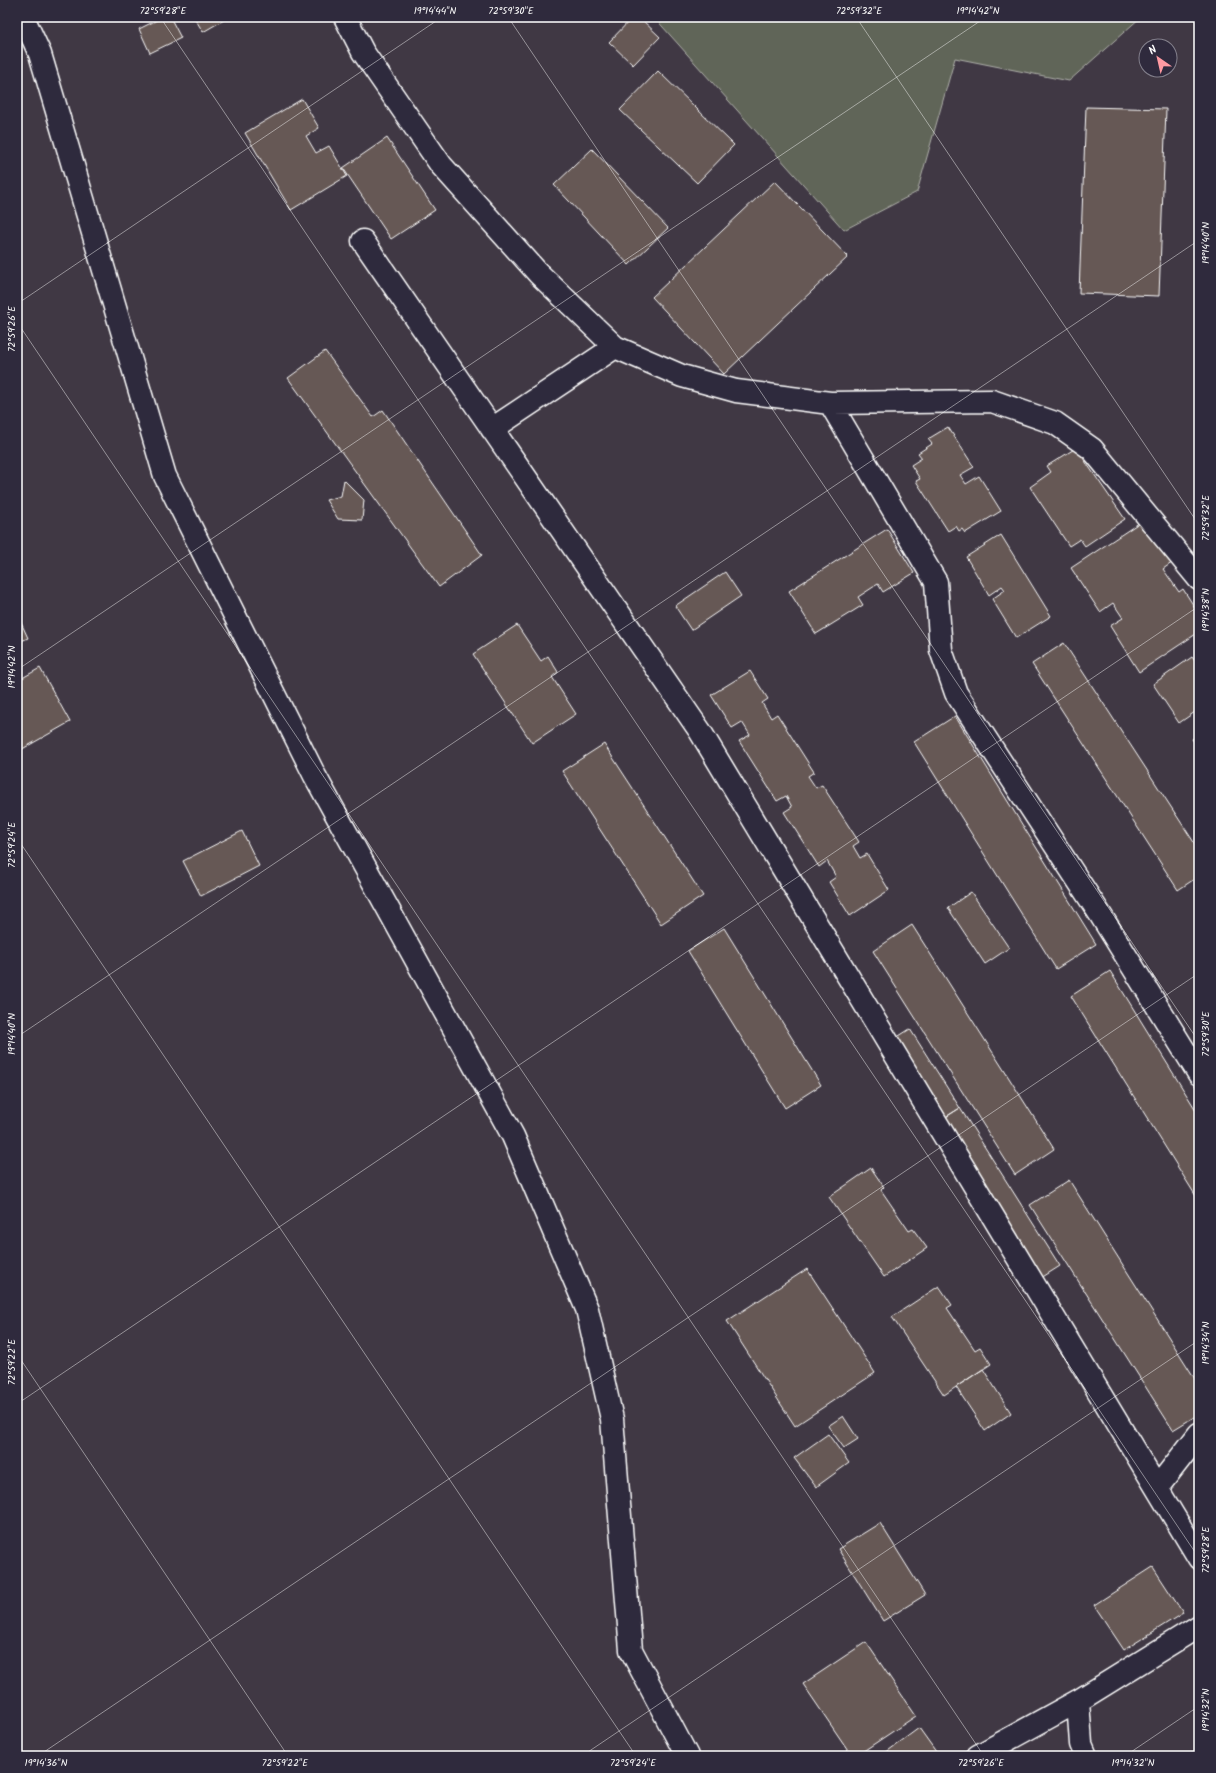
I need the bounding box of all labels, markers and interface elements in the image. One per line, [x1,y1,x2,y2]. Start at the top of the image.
text: 72°59'28"E [140,3,187,19]
text: 19°14'44"N [414,3,457,19]
text: 72°59'30"E [488,3,535,19]
text: 72°59'32"E [836,3,883,19]
text: 19°14'42"N [957,3,1000,19]
north arrow [1138,38,1178,78]
text: N [1145,41,1161,60]
text: 19°14'40"N [1198,222,1214,264]
text: 72°59'26"E [4,305,20,352]
text: 72°59'32"E [1198,494,1214,541]
text: 19°14'38"N [1198,588,1214,632]
text: 19°14'42"N [4,645,20,688]
text: 72°59'24"E [4,821,20,868]
text: 72°59'30"E [1198,1010,1214,1057]
text: 19°14'40"N [4,1013,20,1055]
text: 19°14'34"N [1198,1321,1214,1364]
text: 72°59'22"E [4,1338,20,1385]
text: 72°59'28"E [1198,1526,1214,1573]
text: 19°14'32"N [1198,1688,1214,1732]
text: 19°14'36"N [25,1755,68,1771]
text: 72°59'22"E [262,1755,309,1771]
text: 72°59'24"E [610,1755,657,1771]
text: 72°59'26"E [958,1755,1005,1771]
text: 19°14'32"N [1111,1755,1155,1771]

